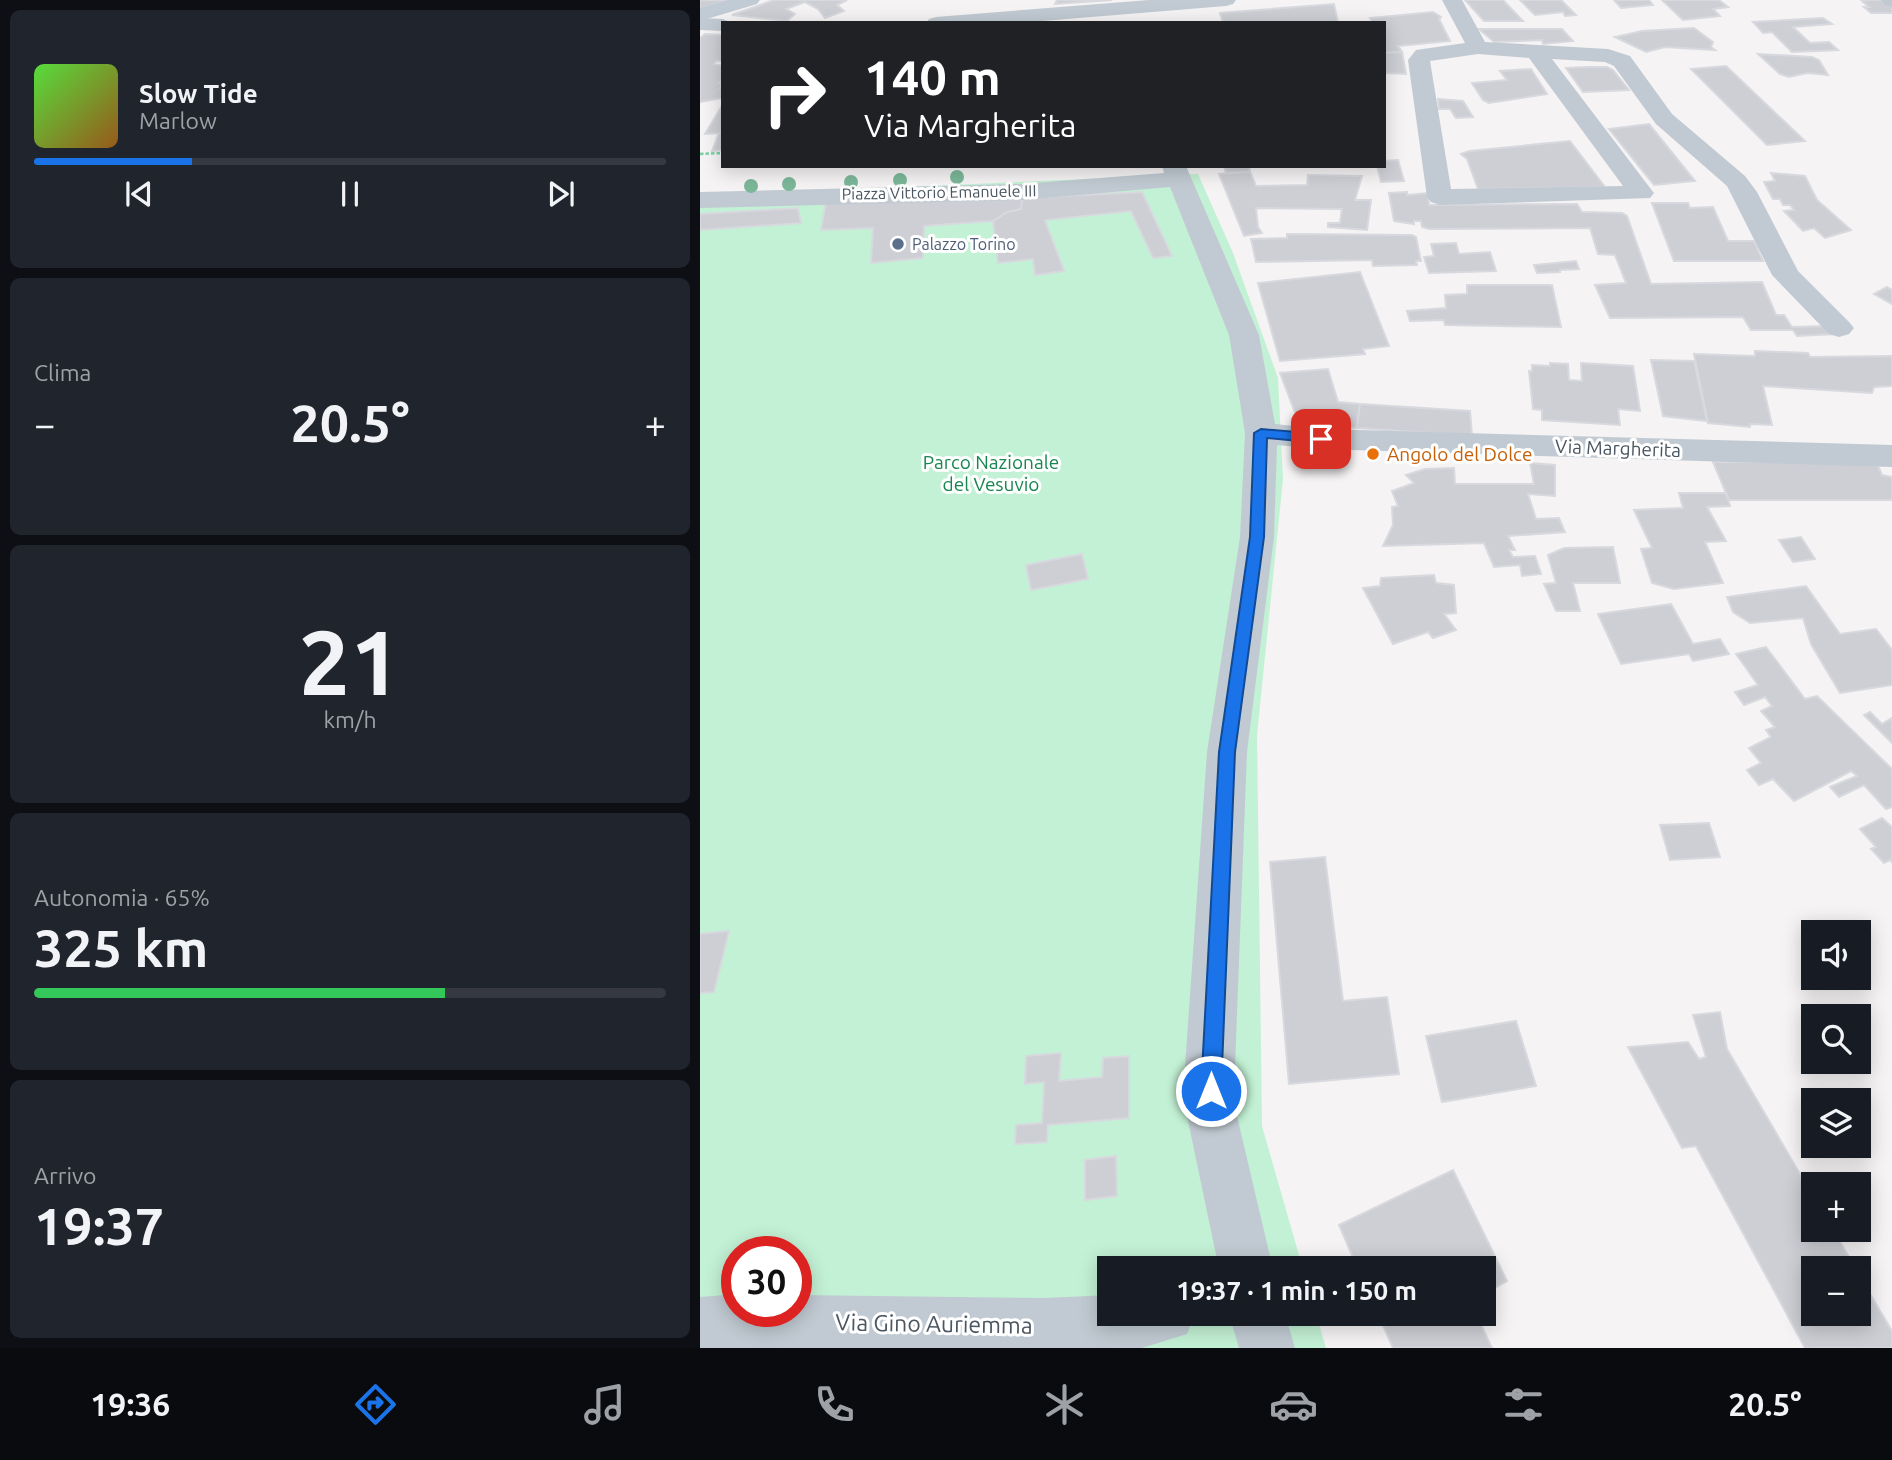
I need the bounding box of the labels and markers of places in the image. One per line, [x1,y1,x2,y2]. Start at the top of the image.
place label: Palazzo Torino [912,235,1016,253]
marker: Palazzo Torino [890,236,906,252]
pin [1291,409,1351,469]
place label: Angolo del Dolce [1387,443,1532,465]
marker: Angolo del Dolce [1365,446,1381,462]

